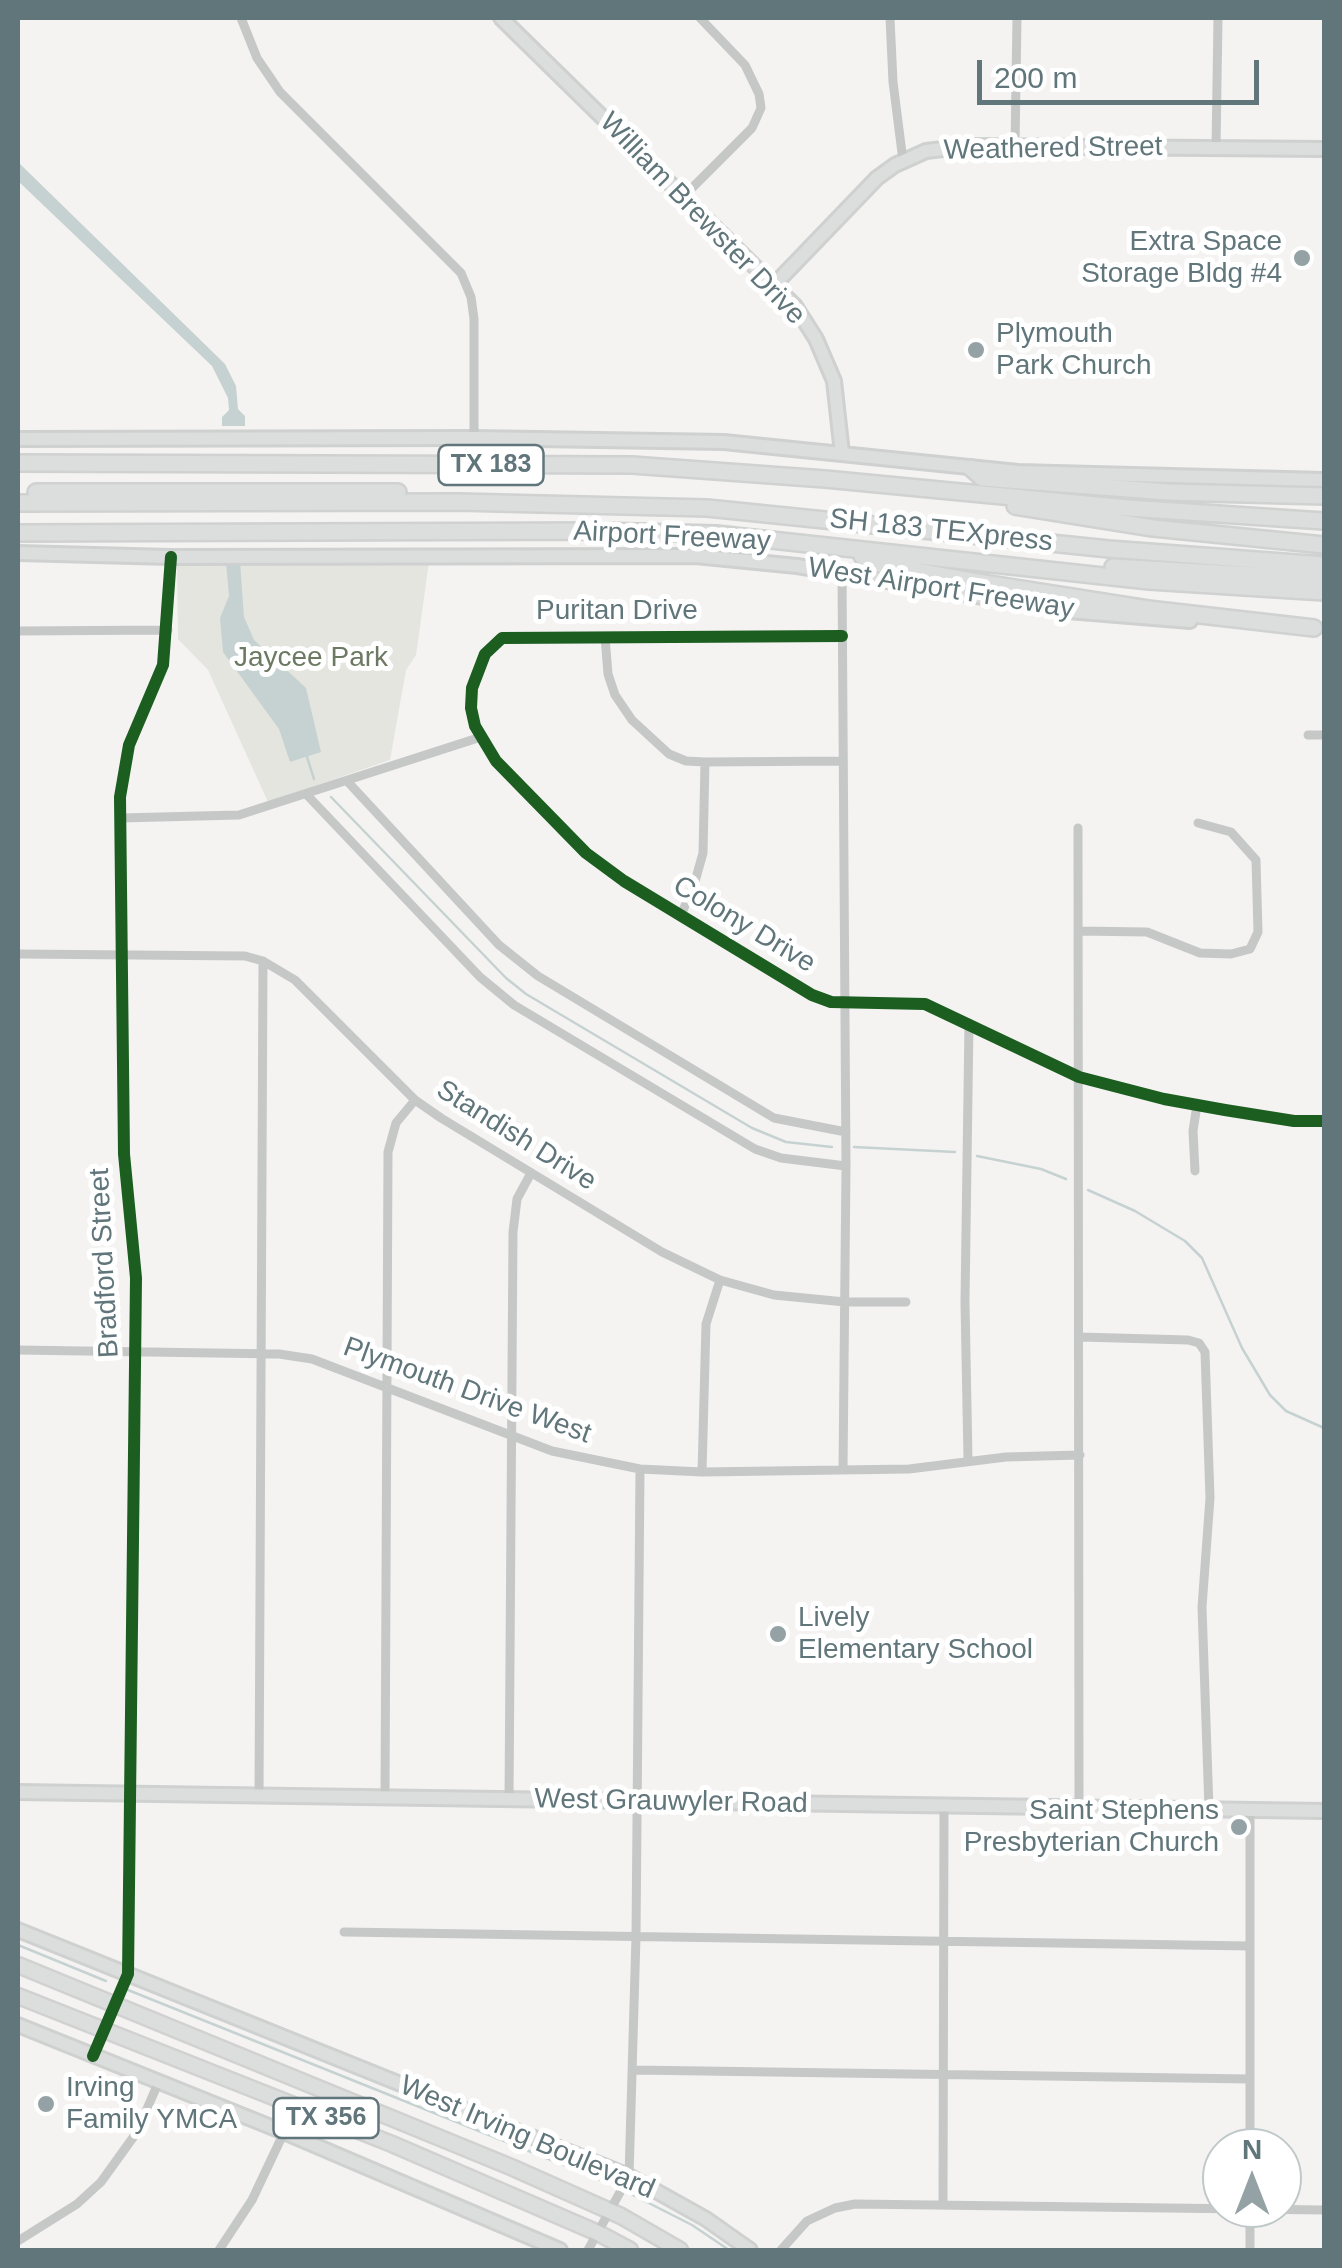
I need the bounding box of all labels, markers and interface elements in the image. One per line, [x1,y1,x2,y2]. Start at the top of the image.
scale bar [982,40,1264,102]
text: 200 m [994,61,1077,94]
street label: William Brewster Drive [592,106,812,332]
street label: Weathered Street [943,130,1163,168]
place label: Extra Space Storage Bldg #4 [1081,225,1282,291]
marker: Extra Space Storage Bldg #4 [1291,247,1313,269]
place label: Plymouth Park Church [996,317,1152,383]
marker: Plymouth Park Church [965,339,987,361]
road number: TX 183 [438,445,544,485]
street label: SH 183 TEXpress [828,503,1054,559]
street label: Airport Freeway [572,515,772,559]
street label: West Airport Freeway [806,551,1076,627]
street label: Puritan Drive [536,594,698,628]
park label: Jaycee Park [234,641,388,675]
street label: Colony Drive [667,869,821,981]
street label: Standish Drive [430,1074,602,1198]
street label: Bradford Street [83,1167,127,1359]
street label: Plymouth Drive West [339,1331,595,1451]
place label: Lively Elementary School [798,1601,1033,1667]
marker: Lively Elementary School [767,1623,789,1645]
street label: West Grauwyler Road [534,1783,808,1821]
place label: Saint Stephens Presbyterian Church [964,1794,1219,1860]
marker: Saint Stephens Presbyterian Church [1228,1816,1250,1838]
street label: West Irving Boulevard [395,2069,659,2207]
place label: Irving Family YMCA [66,2071,237,2137]
marker: Irving Family YMCA [35,2093,57,2115]
road number: TX 356 [274,2098,378,2138]
north arrow [1202,2128,1302,2228]
text: N [1242,2134,1262,2165]

